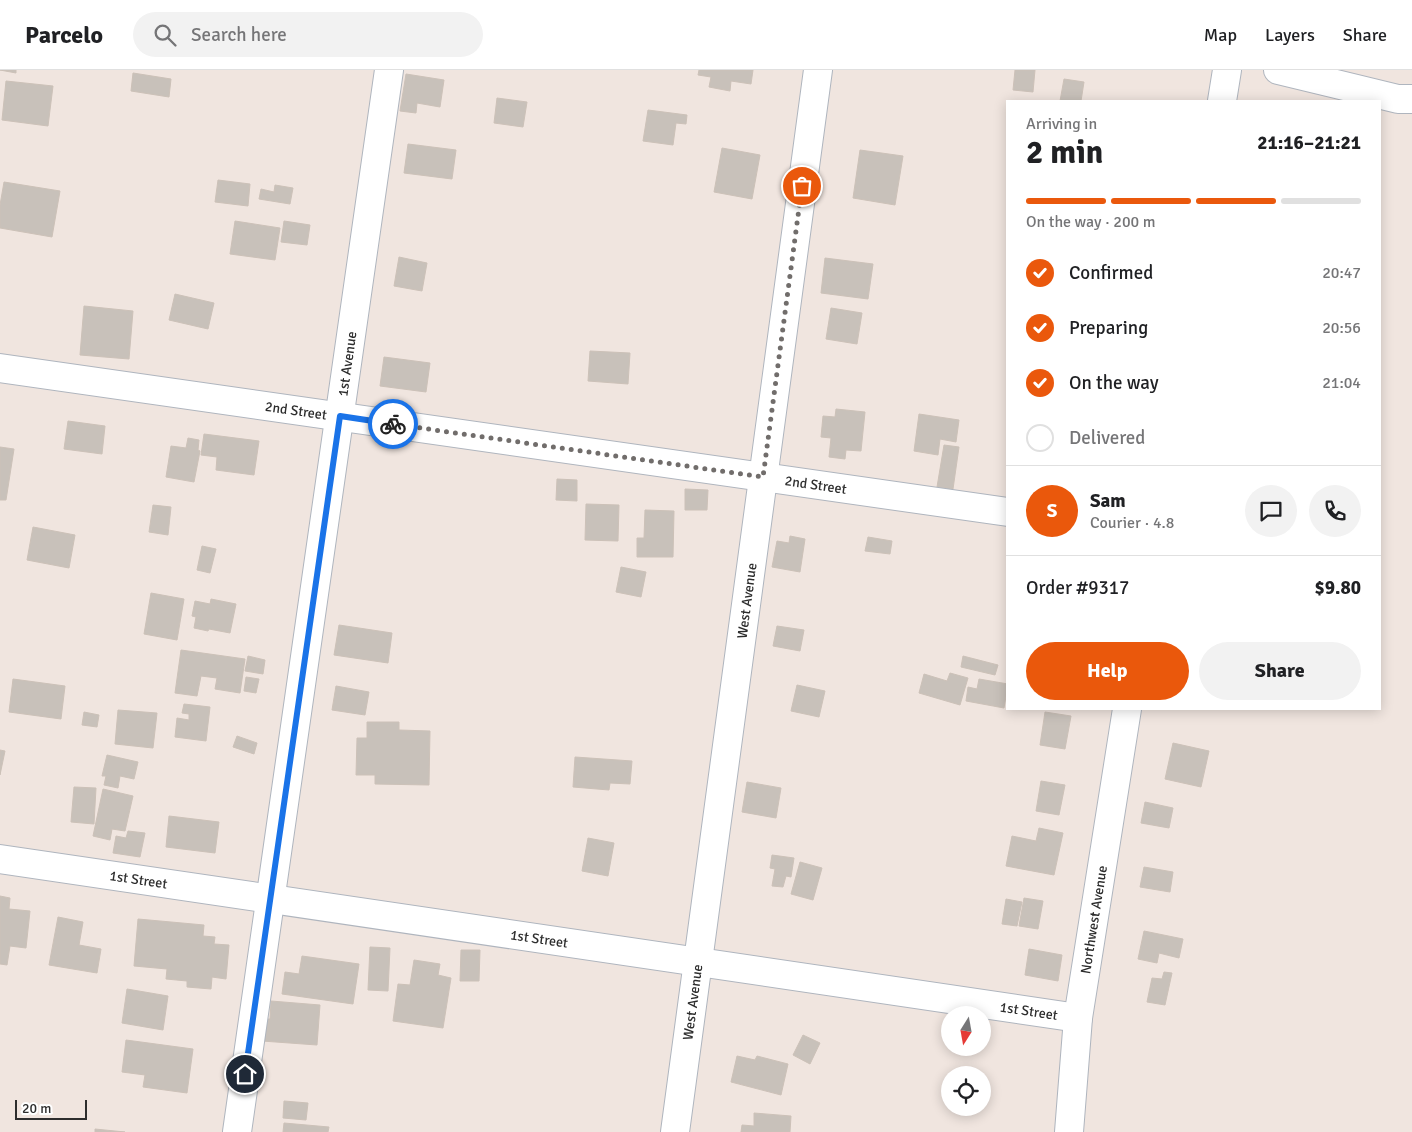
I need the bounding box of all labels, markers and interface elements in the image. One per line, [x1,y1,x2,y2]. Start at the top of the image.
search box [133,12,483,57]
text: Parcelo [25,20,103,50]
icon: search [151,21,179,49]
text: Search here [191,23,287,47]
text: Map [1204,24,1237,46]
text: Layers [1265,24,1315,46]
text: Share [1343,24,1387,46]
text: Arriving in [1026,114,1097,134]
text: 21:16–21:21 [1257,131,1361,155]
text: 2 min [1026,133,1103,172]
pin [781,165,823,207]
icon: bag [788,172,816,200]
text: On the way · 200 m [1026,212,1156,232]
icon: check [1026,259,1054,287]
text: Confirmed [1069,261,1153,285]
text: 20:47 [1322,263,1361,283]
icon: check [1026,314,1054,342]
text: Preparing [1069,316,1148,340]
text: 20:56 [1322,318,1361,338]
street label: 1st Avenue [334,330,360,398]
icon: check [1026,369,1054,397]
text: On the way [1069,371,1159,395]
text: 21:04 [1322,373,1361,393]
street label: 2nd Street [264,398,328,424]
courier [368,399,418,449]
icon: bike [379,410,407,438]
text: Delivered [1069,426,1145,450]
street label: 2nd Street [784,472,848,498]
button: chat [1245,485,1297,537]
button: phone [1309,485,1361,537]
text: Sam [1090,489,1126,513]
text: S [1047,499,1057,523]
text: Courier · 4.8 [1090,513,1174,533]
street label: West Avenue [734,562,761,640]
text: Order #9317 [1026,576,1129,600]
text: $9.80 [1315,576,1361,600]
button: Help [1026,642,1189,700]
button: Share [1199,642,1361,700]
street label: Northwest Avenue [1077,864,1111,975]
street label: 1st Street [108,867,169,893]
street label: 1st Street [509,926,569,952]
street label: West Avenue [679,963,706,1041]
street label: 1st Street [999,999,1059,1024]
north arrow [941,1006,991,1056]
map controls [941,1006,991,1116]
pin [224,1053,266,1095]
icon: home [231,1060,259,1088]
button: locate [941,1066,991,1116]
scale bar [15,1097,88,1120]
text: 20 m [22,1100,51,1117]

